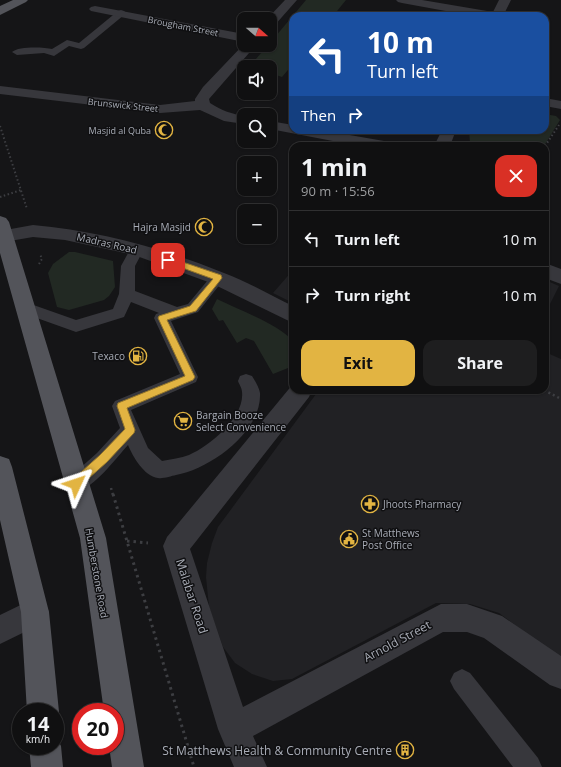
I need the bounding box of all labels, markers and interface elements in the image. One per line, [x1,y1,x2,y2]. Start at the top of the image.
north arrow [237,12,277,52]
map controls [237,12,277,244]
street label: Brougham Street [147,13,219,39]
text: 10 m [367,23,434,61]
icon: left [301,28,353,80]
text: Turn left [367,59,438,83]
button: sound [237,60,277,100]
street label: Brunswick Street [87,95,159,115]
icon: right [344,104,366,126]
text: Then [301,105,336,125]
button: search [237,108,277,148]
mosque icon: Masjid al Quba [154,120,174,140]
place label: Masjid al Quba [89,124,151,137]
text: 1 min [301,150,368,183]
button: close [495,155,537,197]
button: + [237,156,277,196]
text: 90 m · 15:56 [301,182,375,200]
button: − [237,204,277,244]
mosque icon: Hajra Masjid [194,217,214,237]
place label: Hajra Masjid [133,220,191,234]
icon: left [301,228,323,250]
street label: Madras Road [75,229,139,257]
text: Turn left [335,229,400,249]
text: 10 m [502,229,537,249]
pin [151,243,185,277]
icon: arrive [157,249,179,271]
icon: right [301,284,323,306]
text: Turn right [335,285,410,305]
text: 10 m [502,285,537,305]
button: Exit [301,340,415,386]
button: Share [423,340,537,386]
fuel station icon: Texaco [128,346,148,366]
place label: Texaco [92,349,125,363]
place label: Bargain Booze Select Convenience [196,408,286,434]
supermarket icon: Bargain Booze Select Convenience [173,411,193,431]
position arrow [55,463,97,505]
pharmacy icon: Jhoots Pharmacy [360,494,380,514]
place label: Jhoots Pharmacy [382,497,462,511]
place label: St Matthews Post Office [362,526,420,552]
street label: Humberstone Road [82,527,112,619]
public building icon: St Matthews Post Office [339,529,359,549]
street label: Malabar Road [172,556,212,636]
street label: Arnold Street [360,616,434,666]
speed limit sign: 20 [72,703,124,755]
text: 14 [27,710,49,737]
text: km/h [26,732,50,746]
building icon: St Matthews Health & Community Centre [395,740,415,760]
place label: St Matthews Health & Community Centre [162,742,392,759]

